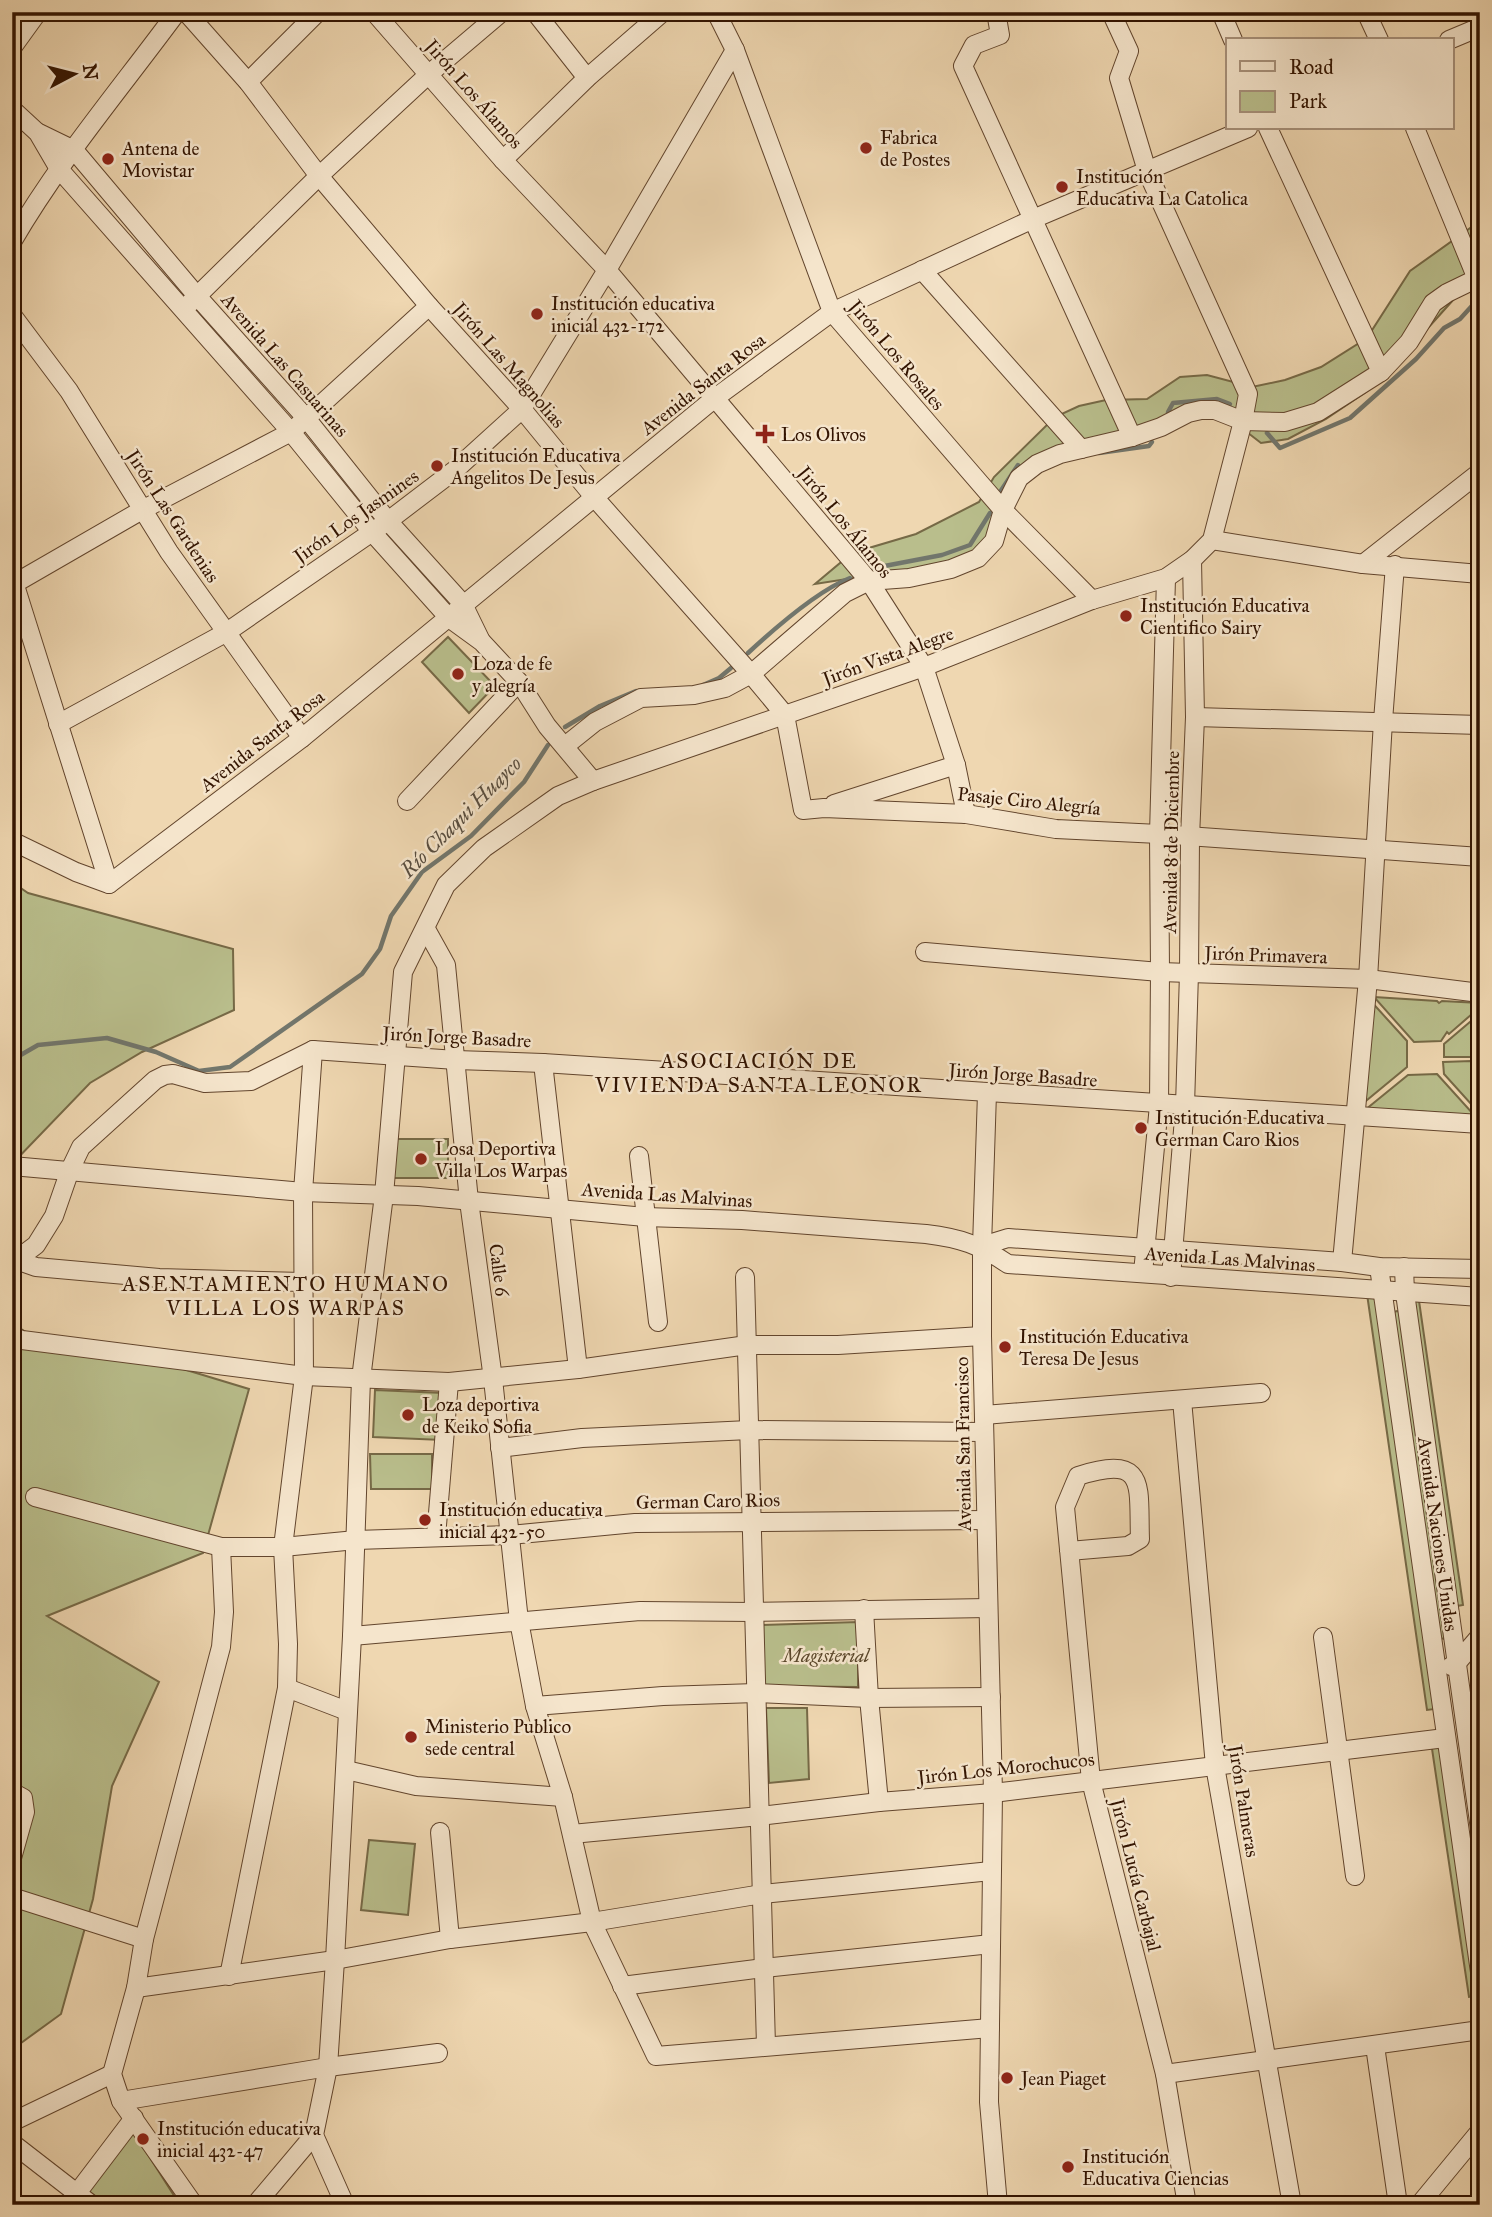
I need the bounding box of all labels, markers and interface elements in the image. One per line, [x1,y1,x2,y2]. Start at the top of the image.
street label: Jirón Los Álamos [418,32,529,154]
north arrow [38,38,108,108]
legend [1226,38,1454,130]
text: Road [1289,54,1334,80]
text: N [78,63,103,81]
text: Park [1289,88,1327,114]
place label: Fabrica de Postes [880,126,950,171]
place label: Antena de Movistar [121,137,200,182]
marker: Fabrica de Postes [858,140,874,156]
marker: Antena de Movistar [100,151,116,167]
place label: Institución Educativa La Catolica [1076,165,1249,210]
marker: Institución Educativa La Catolica [1054,179,1070,195]
street label: Avenida Las Casuarinas [216,288,354,442]
place label: Institución educativa inicial 432-172 [551,292,716,337]
street label: Jirón Los Rosales [842,294,950,415]
street label: Jirón Las Magnolias [446,296,570,433]
marker: Institución educativa inicial 432-172 [529,306,545,322]
street label: Avenida Santa Rosa [635,328,771,440]
place label: Los Olivos [781,423,866,446]
marker: Los Olivos [755,424,775,444]
street label: Jirón Las Gardenias [119,443,225,587]
place label: Institución Educativa Angelitos De Jesus [450,444,621,490]
marker: Institución Educativa Angelitos De Jesus [429,458,445,474]
street label: Jirón Los Álamos [791,459,898,583]
street label: Jirón Los Jasmines [287,464,424,570]
place label: Institución Educativa Cientifico Sairy [1140,594,1310,639]
marker: Institución Educativa Cientifico Sairy [1118,608,1134,624]
street label: Jirón Vista Alegre [817,622,957,692]
place label: Loza de fe y alegría [472,652,552,698]
marker: Loza de fe y alegría [450,666,466,682]
street label: Avenida Santa Rosa [194,685,330,797]
street label: Avenida 8 de Diciembre [1158,750,1184,935]
water label: Río Chaqui Huayco [394,751,527,884]
street label: Pasaje Ciro Alegría [956,782,1103,821]
street label: Jirón Primavera [1202,941,1329,970]
street label: Jirón Jorge Basadre [380,1022,532,1053]
district label: ASOCIACIÓN DE VIVIENDA SANTA LEONOR [594,1047,923,1098]
street label: Jirón Jorge Basadre [946,1058,1098,1093]
place label: Institución Educativa German Caro Rios [1155,1106,1325,1151]
marker: Institución Educativa German Caro Rios [1133,1120,1149,1136]
place label: Losa Deportiva Villa Los Warpas [434,1137,567,1182]
marker: Losa Deportiva Villa Los Warpas [413,1151,429,1167]
street label: Avenida Las Malvinas [580,1177,753,1212]
street label: Avenida Las Malvinas [1143,1241,1316,1276]
street label: Calle 6 [484,1242,514,1299]
district label: ASENTAMIENTO HUMANO VILLA LOS WARPAS [121,1271,450,1321]
place label: Institución Educativa Teresa De Jesus [1019,1325,1189,1371]
marker: Institución Educativa Teresa De Jesus [997,1339,1013,1355]
street label: Avenida San Francisco [950,1356,976,1532]
place label: Loza deportiva de Keiko Sofia [422,1393,540,1438]
marker: Loza deportiva de Keiko Sofia [400,1407,416,1423]
street label: Avenida Naciones Unidas [1413,1434,1463,1633]
street label: German Caro Rios [636,1488,780,1514]
place label: Institución educativa inicial 432-50 [439,1498,604,1543]
marker: Institución educativa inicial 432-50 [417,1512,433,1528]
park label: Magisterial [781,1644,871,1667]
place label: Ministerio Publico sede central [425,1715,571,1760]
marker: Ministerio Publico sede central [403,1729,419,1745]
street label: Jirón Palmeras [1222,1741,1264,1859]
street label: Jirón Los Morochucos [914,1747,1096,1790]
street label: Jirón Lucía Carbajal [1104,1794,1166,1955]
place label: Jean Piaget [1019,2067,1107,2091]
marker: Jean Piaget [999,2070,1015,2086]
place label: Institución educativa inicial 432-47 [157,2117,322,2162]
marker: Institución educativa inicial 432-47 [135,2131,151,2147]
place label: Institución Educativa Ciencias [1082,2145,1229,2190]
marker: Institución Educativa Ciencias [1060,2159,1076,2175]

